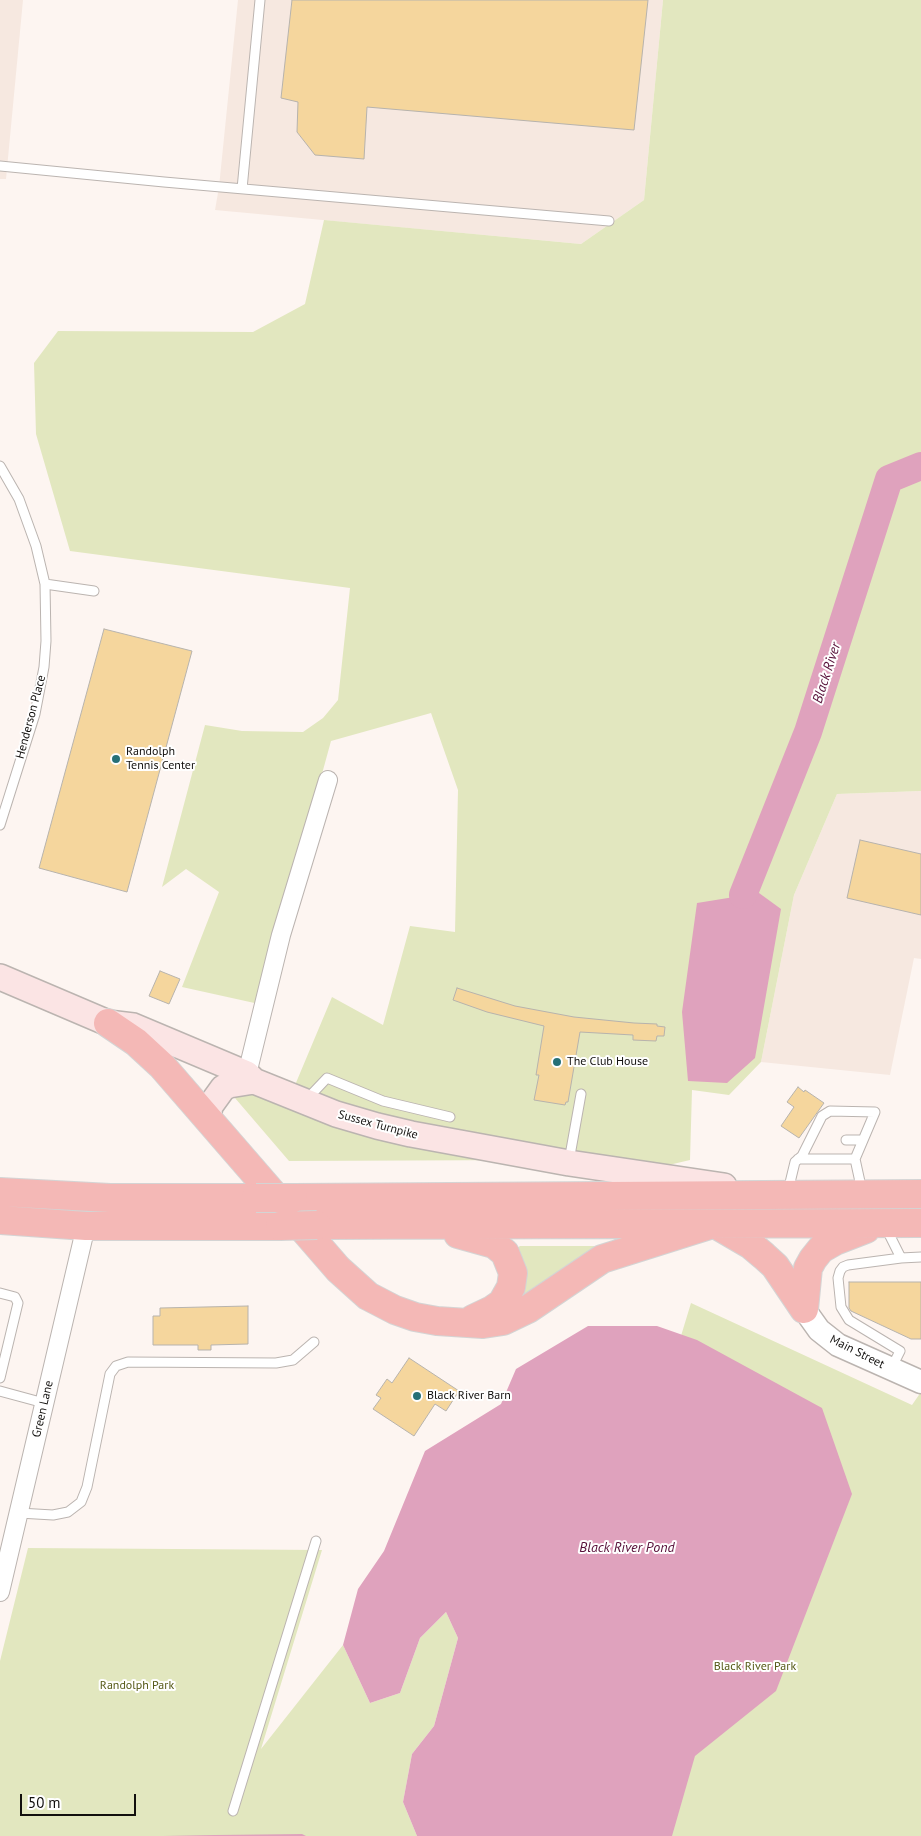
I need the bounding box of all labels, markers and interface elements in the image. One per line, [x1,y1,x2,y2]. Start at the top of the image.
water label: Black River [809,641,845,705]
street label: Henderson Place [13,674,49,760]
place label: Randolph Tennis Center [126,745,195,773]
marker: Randolph Tennis Center [110,753,122,765]
place label: The Club House [567,1055,648,1069]
marker: The Club House [551,1056,563,1068]
street label: Sussex Turnpike [337,1107,419,1143]
street label: Main Street [827,1332,887,1372]
street label: Green Lane [29,1379,57,1439]
place label: Black River Barn [427,1389,511,1403]
marker: Black River Barn [411,1390,423,1402]
water label: Black River Pond [579,1540,675,1556]
park label: Black River Park [714,1660,796,1674]
park label: Randolph Park [100,1679,174,1693]
scale bar [22,1784,139,1816]
text: 50 m [28,1793,61,1812]

